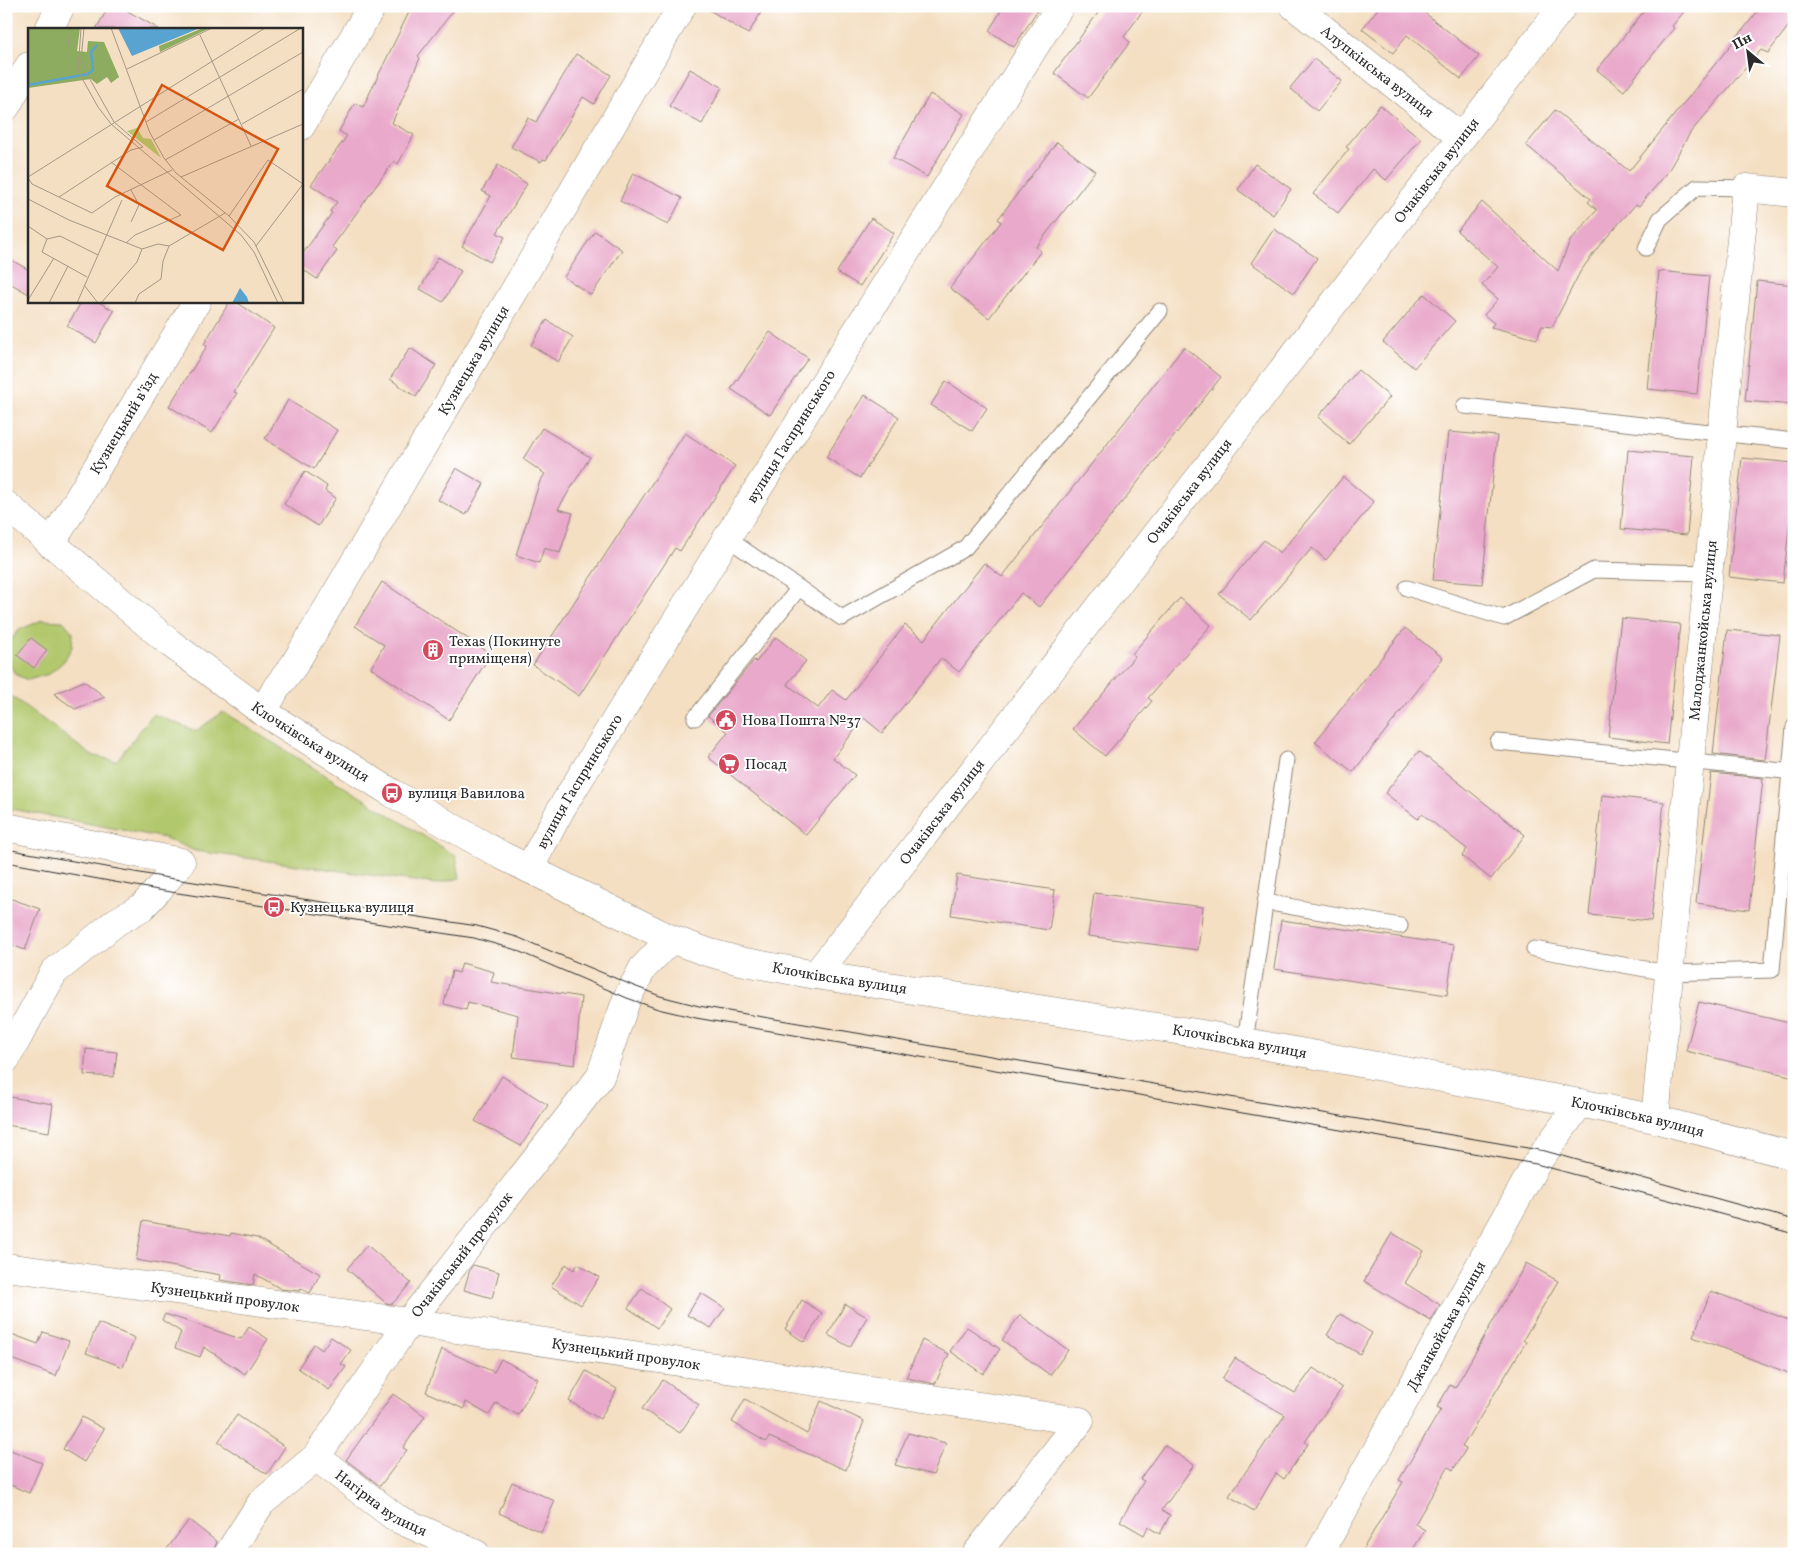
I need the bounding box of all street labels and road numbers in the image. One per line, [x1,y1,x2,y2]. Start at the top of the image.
street label: Алупкінська вулиця [1315,22,1438,124]
street label: Очаківська вулиця [1390,114,1485,229]
street label: Кузнецька вулиця [434,302,515,420]
street label: вулиця Гаспринського [742,366,842,508]
street label: Кузнецький в’їзд [86,368,164,479]
street label: Очаківська вулиця [1143,435,1238,549]
street label: Малоджанкойська вулиця [1685,539,1724,722]
street label: Клочківська вулиця [246,697,373,788]
street label: вулиця Гаспринського [532,711,629,853]
street label: Очаківська вулиця [895,755,991,870]
street label: Клочківська вулиця [770,958,908,1001]
street label: Клочківська вулиця [1171,1021,1308,1065]
street label: Клочківська вулиця [1569,1093,1706,1144]
street label: Очаківський провулок [407,1188,519,1323]
street label: Джанкойська вулиця [1403,1258,1492,1396]
street label: Кузнецький провулок [149,1278,301,1319]
street label: Кузнецький провулок [550,1334,701,1377]
street label: Нагірна вулиця [330,1466,430,1543]

